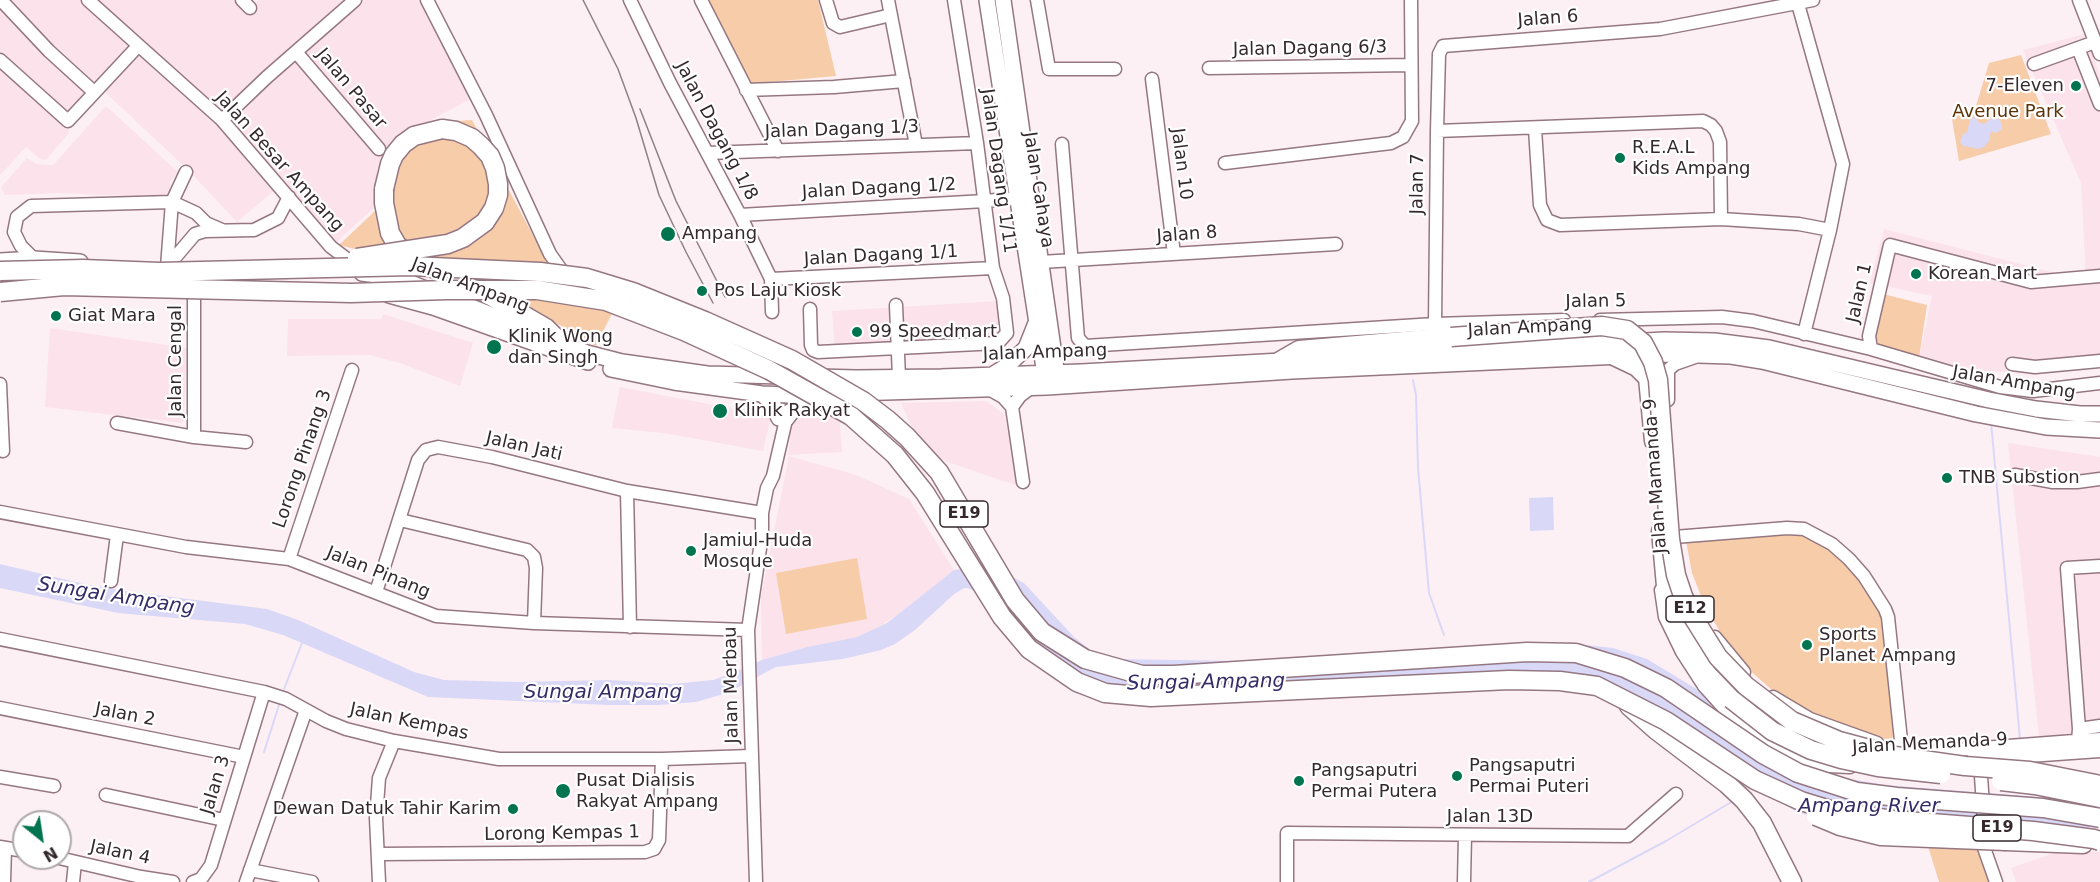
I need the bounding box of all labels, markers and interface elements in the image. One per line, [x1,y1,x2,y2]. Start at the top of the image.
street label: Jalan 6 [1517,6,1579,32]
street label: Jalan Dagang 6/3 [1233,37,1387,61]
street label: Jalan Pasar [311,44,391,134]
street label: Jalan Dagang 1/8 [670,58,762,204]
place label: 7-Eleven [1985,75,2064,97]
marker: 7-Eleven [2069,79,2083,93]
street label: Jalan Besar Ampang [210,87,348,237]
street label: Jalan Dagang 1/11 [976,87,1020,255]
park label: Avenue Park [1952,101,2064,123]
street label: Jalan Dagang 1/3 [764,117,920,143]
street label: Jalan 10 [1166,127,1196,201]
street label: Jalan Cahaya [1018,130,1058,250]
place label: R.E.A.L Kids Ampang [1632,137,1750,180]
marker: R.E.A.L Kids Ampang [1613,151,1627,165]
street label: Jalan 7 [1407,153,1429,215]
street label: Jalan Dagang 1/2 [801,174,957,204]
street label: Jalan 8 [1156,222,1218,248]
place label: Ampang [682,223,757,245]
marker: Ampang [659,225,677,243]
street label: Jalan Dagang 1/1 [803,241,959,271]
street label: Jalan Ampang [408,254,532,318]
street label: Jalan 1 [1843,261,1877,325]
place label: Korean Mart [1928,263,2037,285]
marker: Korean Mart [1909,267,1923,281]
place label: Pos Laju Kiosk [714,280,841,302]
marker: Pos Laju Kiosk [695,284,709,298]
street label: Jalan 5 [1565,291,1627,313]
place label: Giat Mara [68,305,156,327]
street label: Jalan Cengal [165,305,187,417]
marker: Giat Mara [49,309,63,323]
street label: Jalan Ampang [1467,314,1593,342]
place label: 99 Speedmart [869,321,997,343]
marker: 99 Speedmart [850,325,864,339]
place label: Klinik Wong dan Singh [508,326,613,368]
marker: Klinik Wong dan Singh [485,338,503,356]
street label: Jalan Ampang [982,340,1108,366]
street label: Jalan Ampang [1951,362,2077,404]
street label: Lorong Pinang 3 [269,387,337,531]
street label: Jalan Mamanda 9 [1640,398,1672,554]
place label: Klinik Rakyat [734,400,850,422]
marker: Klinik Rakyat [711,402,729,420]
street label: Jalan Jati [484,428,564,466]
place label: TNB Substion [1959,467,2080,489]
marker: TNB Substion [1940,471,1954,485]
road number: E19 [940,501,988,527]
place label: Jamiul-Huda Mosque [703,530,812,572]
street label: Jalan Pinang [323,542,433,604]
marker: Jamiul-Huda Mosque [684,544,698,558]
water label: Sungai Ampang [36,573,196,621]
road number: E12 [1666,596,1714,622]
place label: Sports Planet Ampang [1819,624,1956,666]
street label: Jalan Merbau [720,626,744,744]
marker: Sports Planet Ampang [1800,638,1814,652]
water label: Sungai Ampang [1127,670,1285,696]
water label: Sungai Ampang [524,681,682,705]
street label: Jalan 2 [93,699,157,731]
street label: Jalan Kempas [348,699,470,745]
street label: Jalan Memanda 9 [1852,729,2008,759]
street label: Jalan 3 [197,753,235,817]
place label: Pangsaputri Permai Puteri [1469,755,1589,798]
place label: Pangsaputri Permai Putera [1311,760,1437,802]
marker: Pangsaputri Permai Puteri [1450,769,1464,783]
place label: Pusat Dialisis Rakyat Ampang [576,770,719,812]
marker: Pangsaputri Permai Putera [1292,774,1306,788]
marker: Pusat Dialisis Rakyat Ampang [554,782,572,800]
water label: Ampang River [1798,795,1940,819]
place label: Dewan Datuk Tahir Karim [273,798,501,820]
marker: Dewan Datuk Tahir Karim [506,802,520,816]
street label: Jalan 13D [1447,806,1533,828]
north arrow [12,810,72,870]
road number: E19 [1973,815,2021,841]
street label: Lorong Kempas 1 [484,822,640,846]
street label: Jalan 4 [88,836,152,870]
text: N [40,843,61,866]

